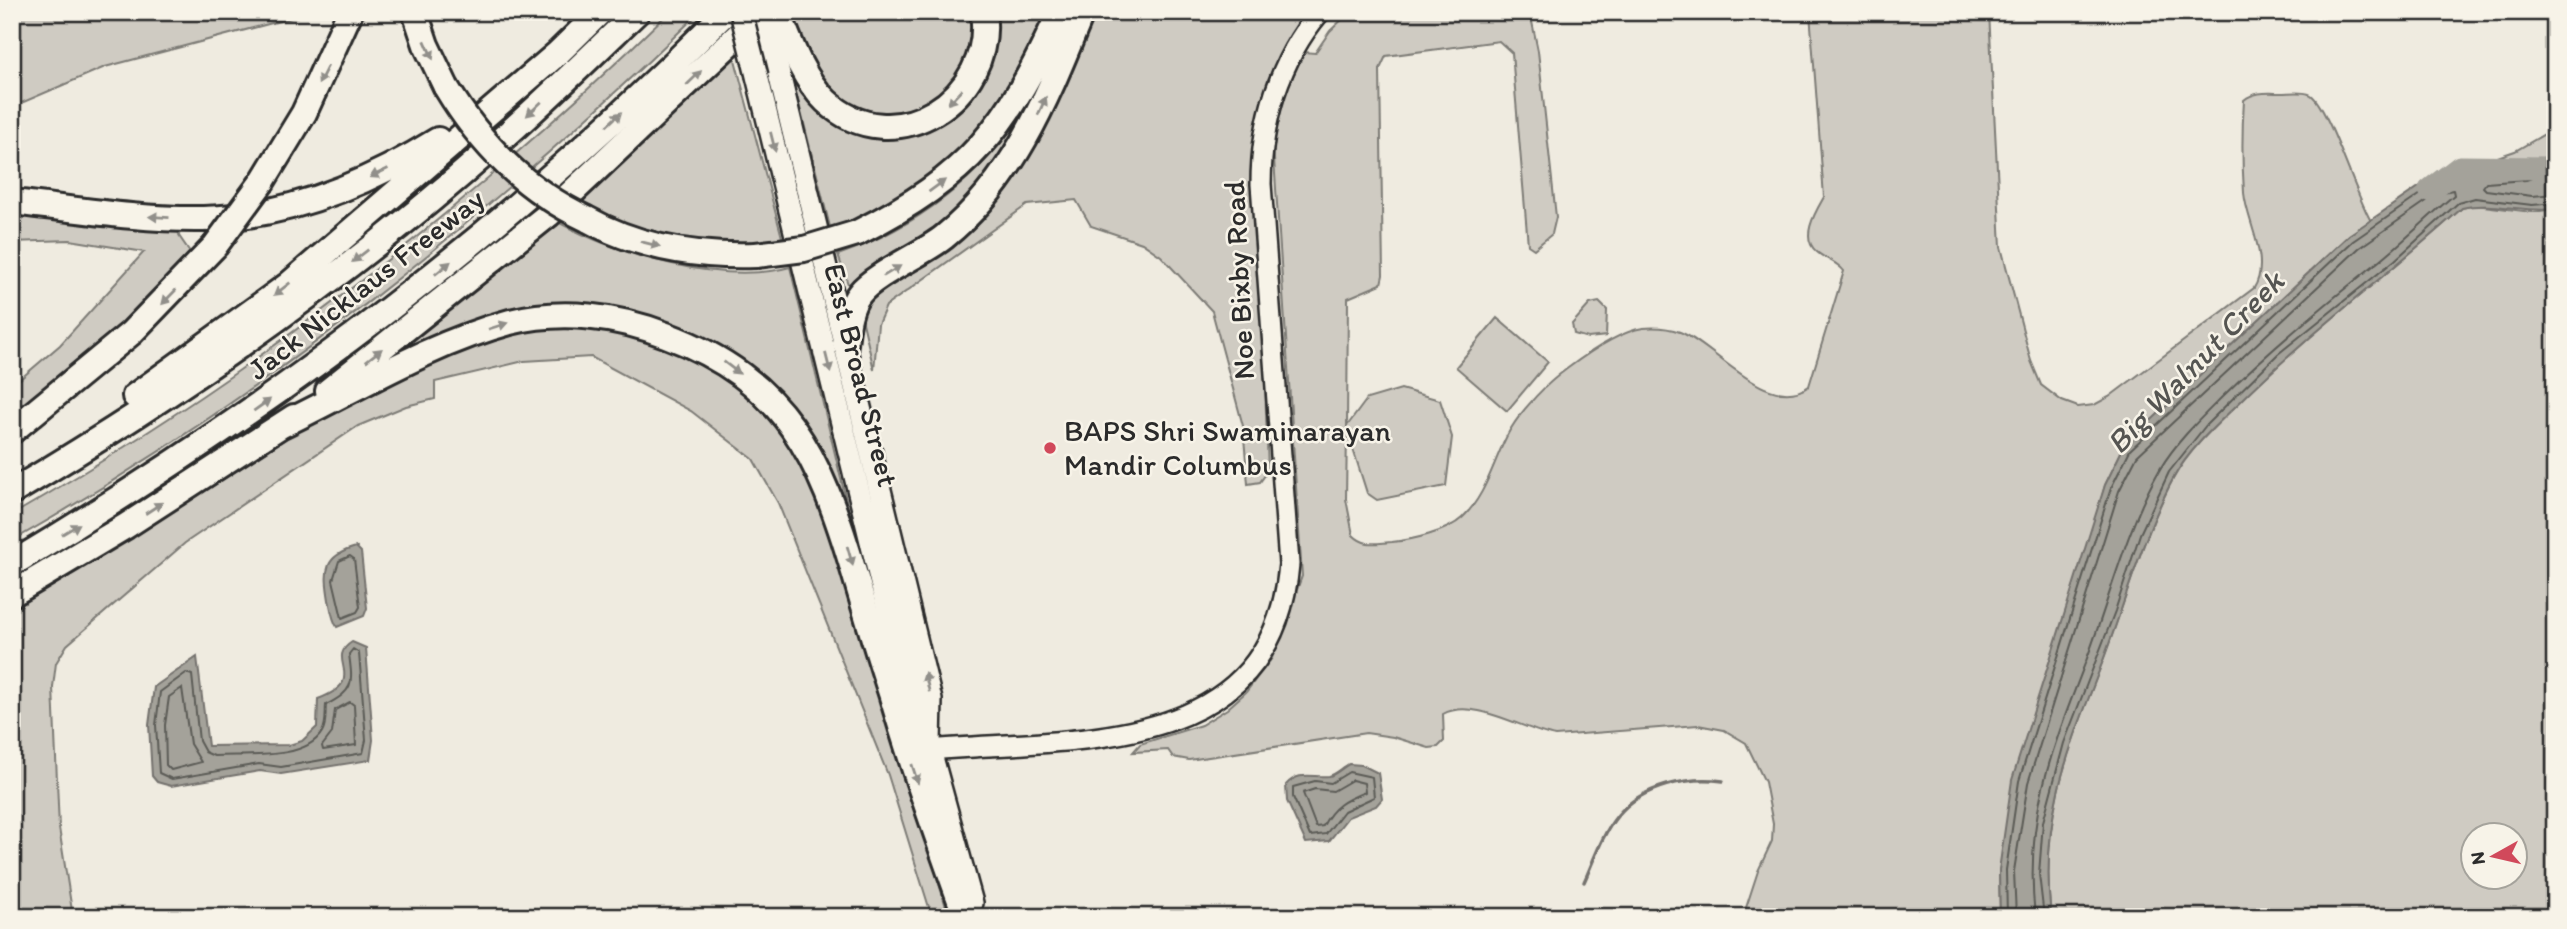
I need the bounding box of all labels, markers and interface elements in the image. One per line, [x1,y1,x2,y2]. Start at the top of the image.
one-way arrow [424,40,435,61]
one-way arrow [317,65,328,85]
one-way arrow [685,71,702,87]
one-way arrow [948,88,964,105]
one-way arrow [1036,96,1048,116]
one-way arrow [525,101,543,117]
one-way arrow [606,110,623,127]
one-way arrow [768,131,779,153]
one-way arrow [369,167,389,178]
one-way arrow [927,179,945,194]
street label: Noe Bixby Road [1215,179,1262,381]
street label: Jack Nicklaus Freeway [240,180,491,388]
one-way arrow [148,211,170,222]
one-way arrow [639,239,661,250]
one-way arrow [351,248,369,262]
street label: East Broad Street [816,259,907,490]
one-way arrow [435,261,452,276]
water label: Big Walnut Creek [2098,262,2293,461]
one-way arrow [883,265,902,277]
one-way arrow [274,282,292,297]
one-way arrow [160,288,177,305]
one-way arrow [488,321,509,331]
one-way arrow [364,347,382,362]
one-way arrow [823,352,834,374]
one-way arrow [723,361,741,375]
one-way arrow [252,399,271,412]
place label: BAPS Shri Swaminarayan Mandir Columbus [1064,412,1391,483]
marker: BAPS Shri Swaminarayan Mandir Columbus [1042,440,1058,456]
one-way arrow [145,501,164,514]
one-way arrow [61,523,80,535]
one-way arrow [845,546,855,567]
one-way arrow [921,671,932,693]
one-way arrow [911,764,921,785]
north arrow [2458,820,2528,890]
text: N [2465,850,2490,866]

